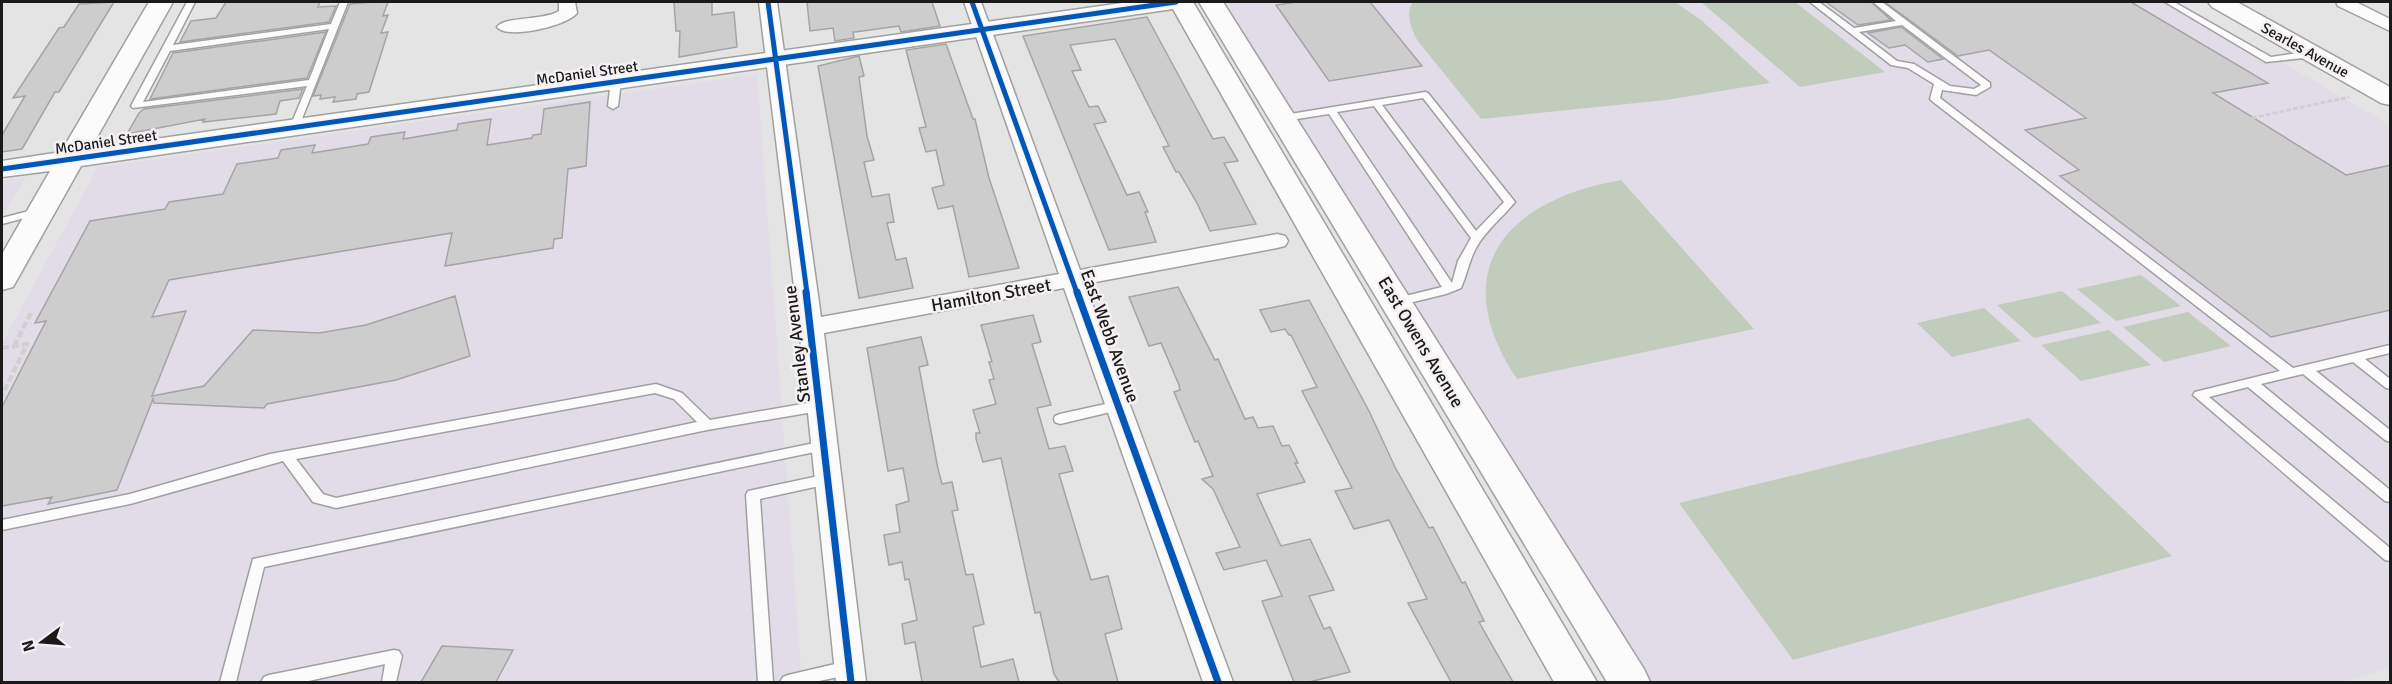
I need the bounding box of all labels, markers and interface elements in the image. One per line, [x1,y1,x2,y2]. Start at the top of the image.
street label: Searles Avenue [2258,18,2352,82]
street label: McDaniel Street [535,57,639,89]
street label: McDaniel Street [54,126,158,158]
street label: East Webb Avenue [1076,266,1144,406]
street label: East Owens Avenue [1373,273,1469,411]
street label: Hamilton Street [929,274,1053,316]
street label: Stanley Avenue [779,284,815,404]
north arrow [12,612,72,672]
text: N [17,638,40,654]

